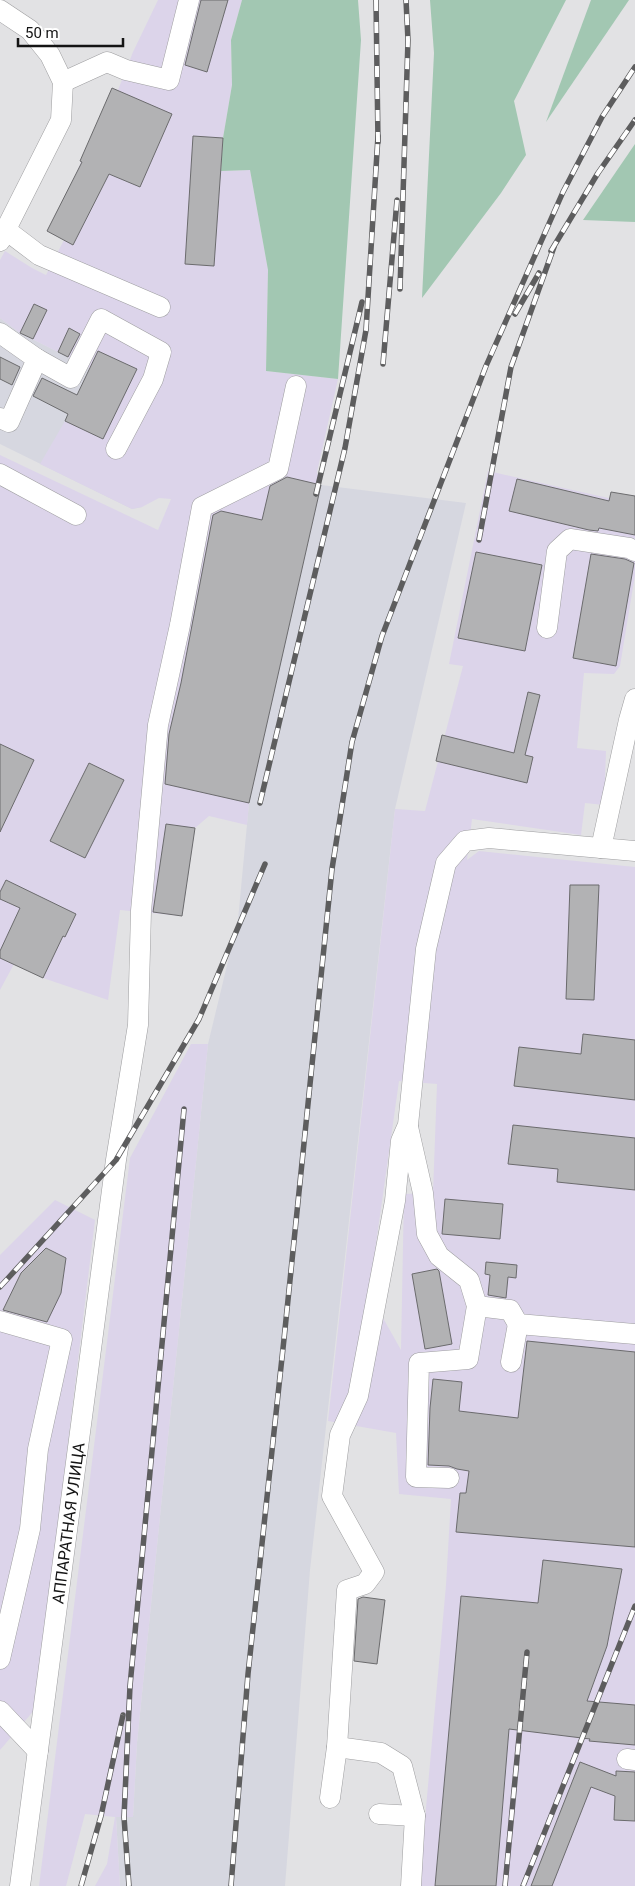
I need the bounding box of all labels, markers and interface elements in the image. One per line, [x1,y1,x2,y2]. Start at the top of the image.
scale bar [18,15,122,47]
text: 50 m [25,24,59,42]
street label: АППАРАТНАЯ УЛИЦА [48,1441,89,1605]

